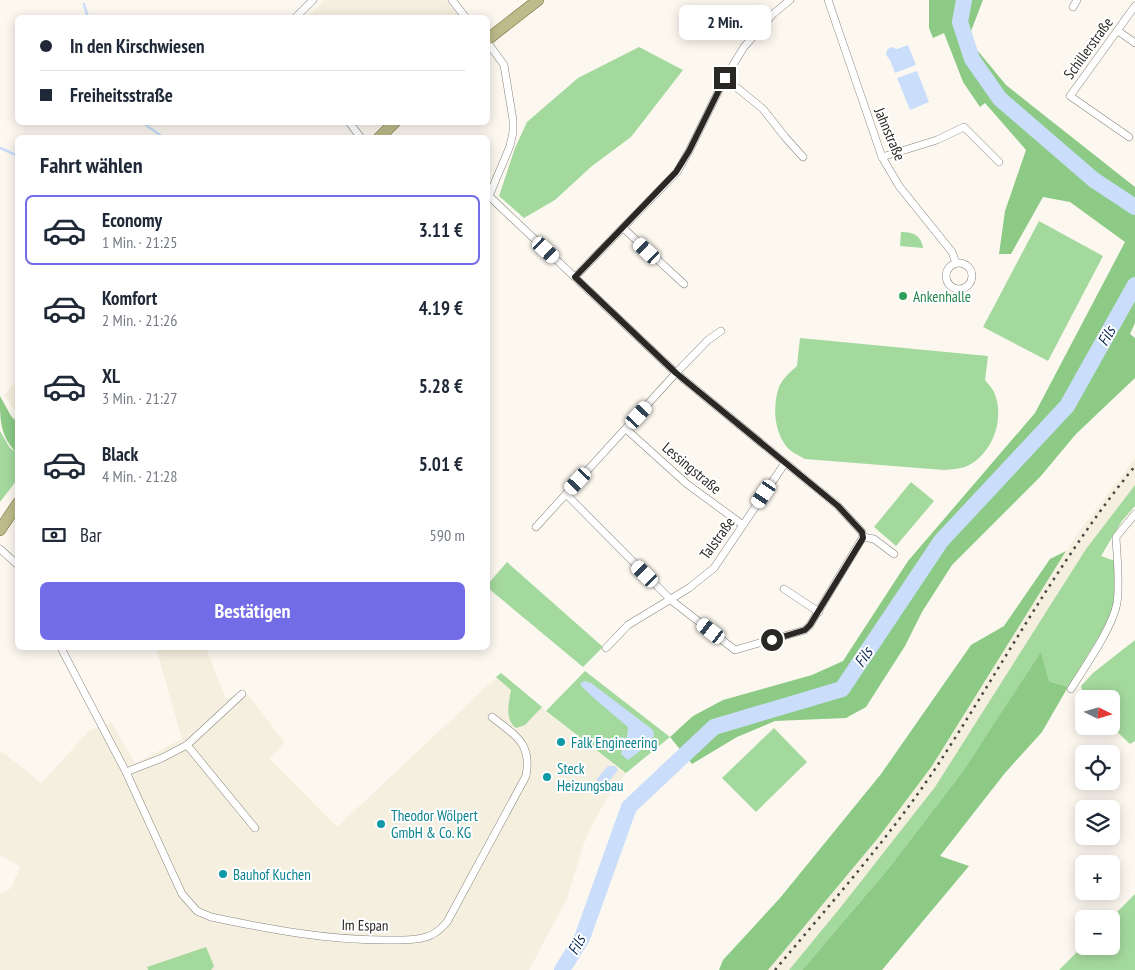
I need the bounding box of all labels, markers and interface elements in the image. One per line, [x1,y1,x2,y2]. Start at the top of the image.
callout: 2 Min. [679,5,771,40]
text: 2 Min. [707,12,743,32]
street label: Schillerstraße [1059,13,1117,83]
text: In den Kirschwiesen [70,34,205,58]
route end [714,67,736,89]
text: Freiheitsstraße [70,83,173,107]
street label: Jahnstraße [870,104,910,163]
text: Fahrt wählen [40,151,143,179]
icon: car [42,208,87,253]
text: Economy [102,208,162,232]
text: 3.11 € [419,218,463,242]
text: 1 Min. · 21:25 [102,232,177,252]
car [529,234,562,266]
car [630,235,663,267]
icon: car [42,286,87,331]
text: Komfort [102,286,157,310]
place label: Ankenhalle [913,287,971,306]
marker: Ankenhalle [897,290,909,302]
text: 4.19 € [419,296,463,320]
text: 2 Min. · 21:26 [102,310,177,330]
water label: Fils [1093,321,1120,349]
icon: car [42,364,87,409]
text: XL [102,364,120,388]
text: 5.28 € [419,374,463,398]
text: 3 Min. · 21:27 [102,388,177,408]
car [623,399,654,431]
street label: Lessingstraße [659,438,725,498]
icon: car [42,442,87,487]
text: Black [102,442,138,466]
text: 5.01 € [419,452,463,476]
car [562,465,593,497]
text: 4 Min. · 21:28 [102,466,177,486]
car [749,477,778,511]
street label: Talstraße [695,513,739,563]
icon: cash [40,521,68,549]
text: Bar [80,523,102,547]
text: 590 m [430,525,465,545]
car [629,558,660,590]
button: Bestätigen [40,582,465,640]
car [694,616,727,646]
route start [761,629,783,651]
water label: Fils [849,642,878,671]
north arrow [1075,690,1120,735]
map controls [1075,690,1120,955]
place label: Falk Engineering [571,733,657,752]
marker: Falk Engineering [555,736,567,748]
button: locate [1075,745,1120,790]
place label: Steck Heizungsbau [557,759,624,795]
marker: Steck Heizungsbau [541,771,553,783]
button: layers [1075,800,1120,845]
place label: Theodor Wölpert GmbH & Co. KG [391,806,478,842]
marker: Theodor Wölpert GmbH & Co. KG [375,818,387,830]
button: + [1075,855,1120,900]
place label: Bauhof Kuchen [233,865,311,884]
marker: Bauhof Kuchen [217,868,229,880]
button: − [1075,910,1120,955]
street label: Im Espan [341,915,389,935]
water label: Fils [563,930,590,958]

